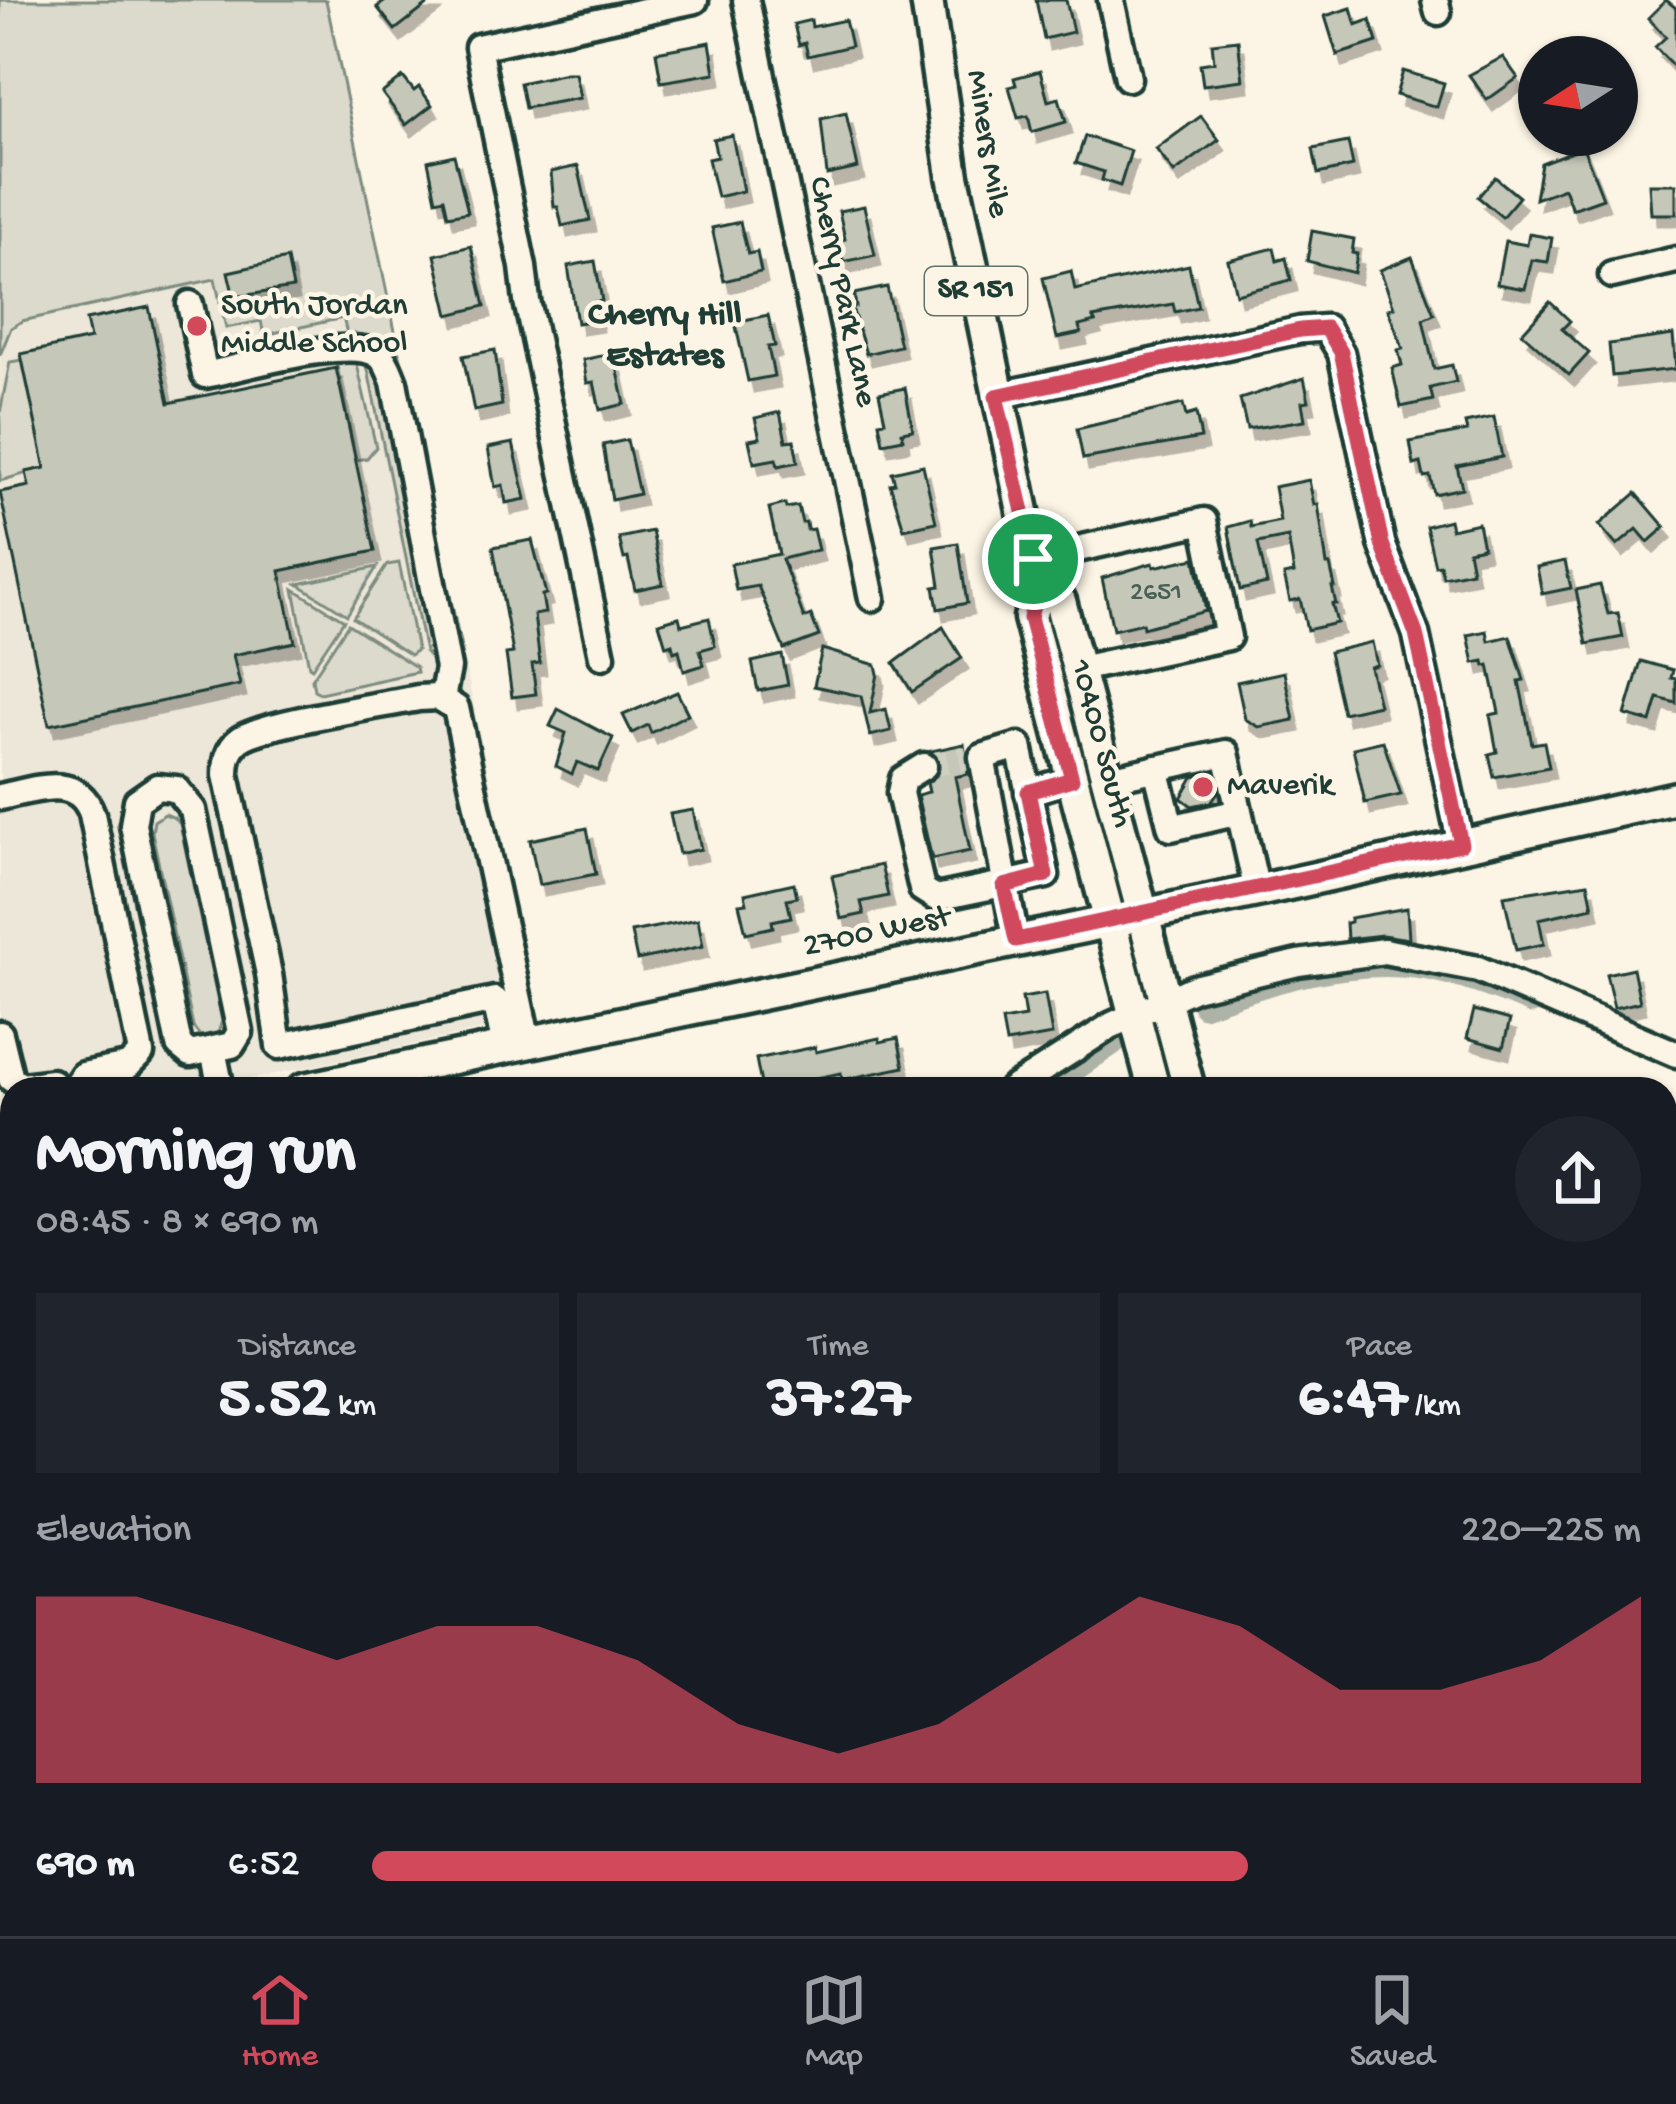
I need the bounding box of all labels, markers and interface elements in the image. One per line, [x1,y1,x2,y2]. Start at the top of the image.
north arrow [1518,36,1638,156]
map controls [1518,36,1638,156]
street label: Miners Mile [956,68,1017,221]
street label: Cherry Park Lane [798,174,884,411]
road number: SR 151 [925,267,1027,315]
place label: South Jordan Middle School [221,288,408,364]
district label: Cherry Hill Estates [588,295,742,379]
marker: South Jordan Middle School [184,313,210,339]
pin [982,508,1084,610]
icon: arrive [1000,526,1066,592]
house number: 2651 [1130,578,1182,610]
street label: 10400 South [1059,655,1141,832]
place label: Maverik [1227,768,1337,806]
marker: Maverik [1190,774,1216,800]
street label: 2700 West [800,898,956,967]
button: share [1515,1116,1641,1242]
text: Morning run [36,1117,355,1195]
text: 08:45 · 8 × 690 m [36,1201,318,1247]
text: Distance [239,1329,356,1367]
text: Time [808,1329,869,1367]
text: Pace [1347,1329,1412,1367]
text: 5.52 [219,1367,330,1437]
text: 37:27 [768,1367,909,1437]
text: 6:47 [1298,1367,1407,1437]
text: km [330,1388,376,1426]
text: /km [1407,1388,1461,1426]
text: Elevation [36,1509,191,1555]
text: 220–225 m [1461,1509,1641,1555]
text: 690 m [36,1843,134,1889]
text: 6:52 [228,1843,300,1889]
tab: Home [242,1967,318,2077]
tab: Map [801,1967,867,2077]
tab: Saved [1350,1967,1434,2077]

